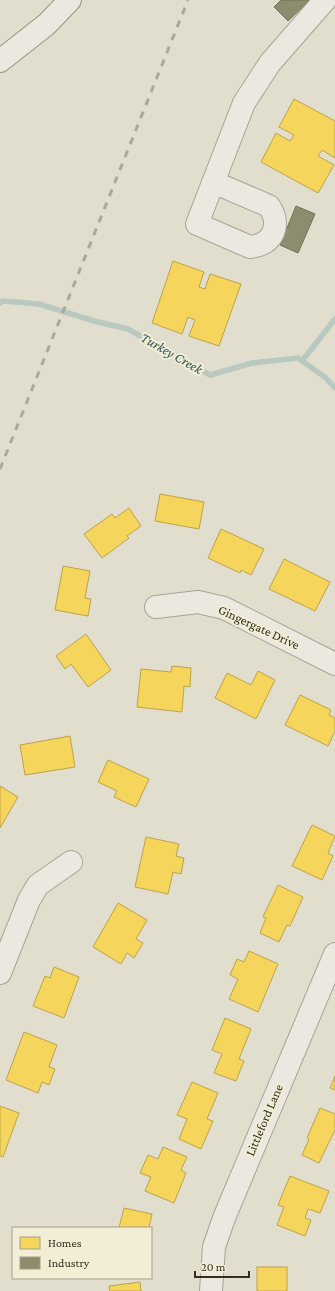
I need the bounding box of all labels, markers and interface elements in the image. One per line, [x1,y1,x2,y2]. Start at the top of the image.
water label: Turkey Creek [138,329,207,378]
street label: Gingergate Drive [216,602,302,652]
street label: Littleford Lane [242,1082,286,1158]
legend [12,1227,152,1279]
text: Homes [48,1236,82,1250]
scale bar [195,1253,249,1279]
text: Industry [48,1256,90,1270]
text: 20 m [201,1260,226,1274]

